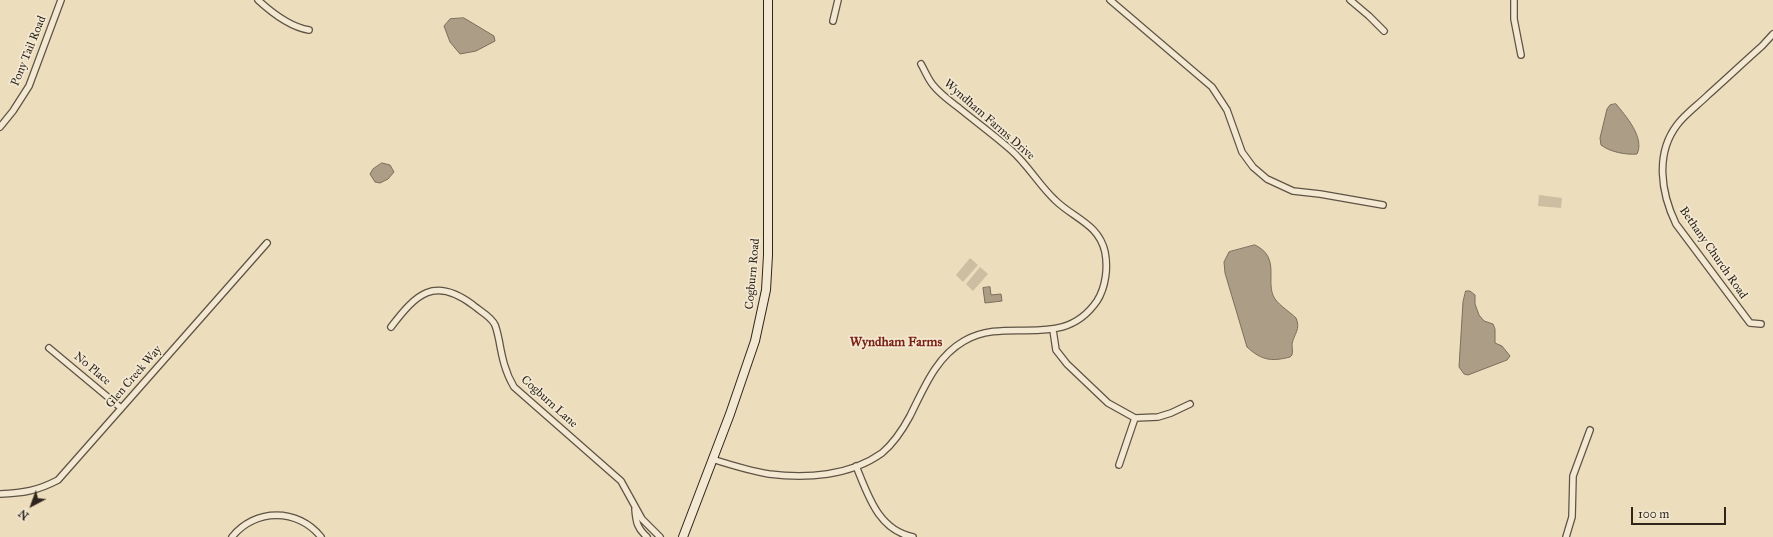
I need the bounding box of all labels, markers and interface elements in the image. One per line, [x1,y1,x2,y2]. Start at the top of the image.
street label: Pony Tail Road [8,14,50,88]
street label: Wyndham Farms Drive [941,77,1037,163]
street label: Bethany Church Road [1676,204,1750,302]
street label: Cogburn Road [743,238,763,310]
district label: Wyndham Farms [850,335,942,351]
street label: Glen Creek Way [103,343,165,411]
street label: No Place [71,349,113,389]
street label: Cogburn Lane [518,373,580,431]
north arrow [12,485,52,525]
scale bar [1633,499,1728,525]
text: N [16,506,32,522]
text: 100 m [1638,507,1669,521]

